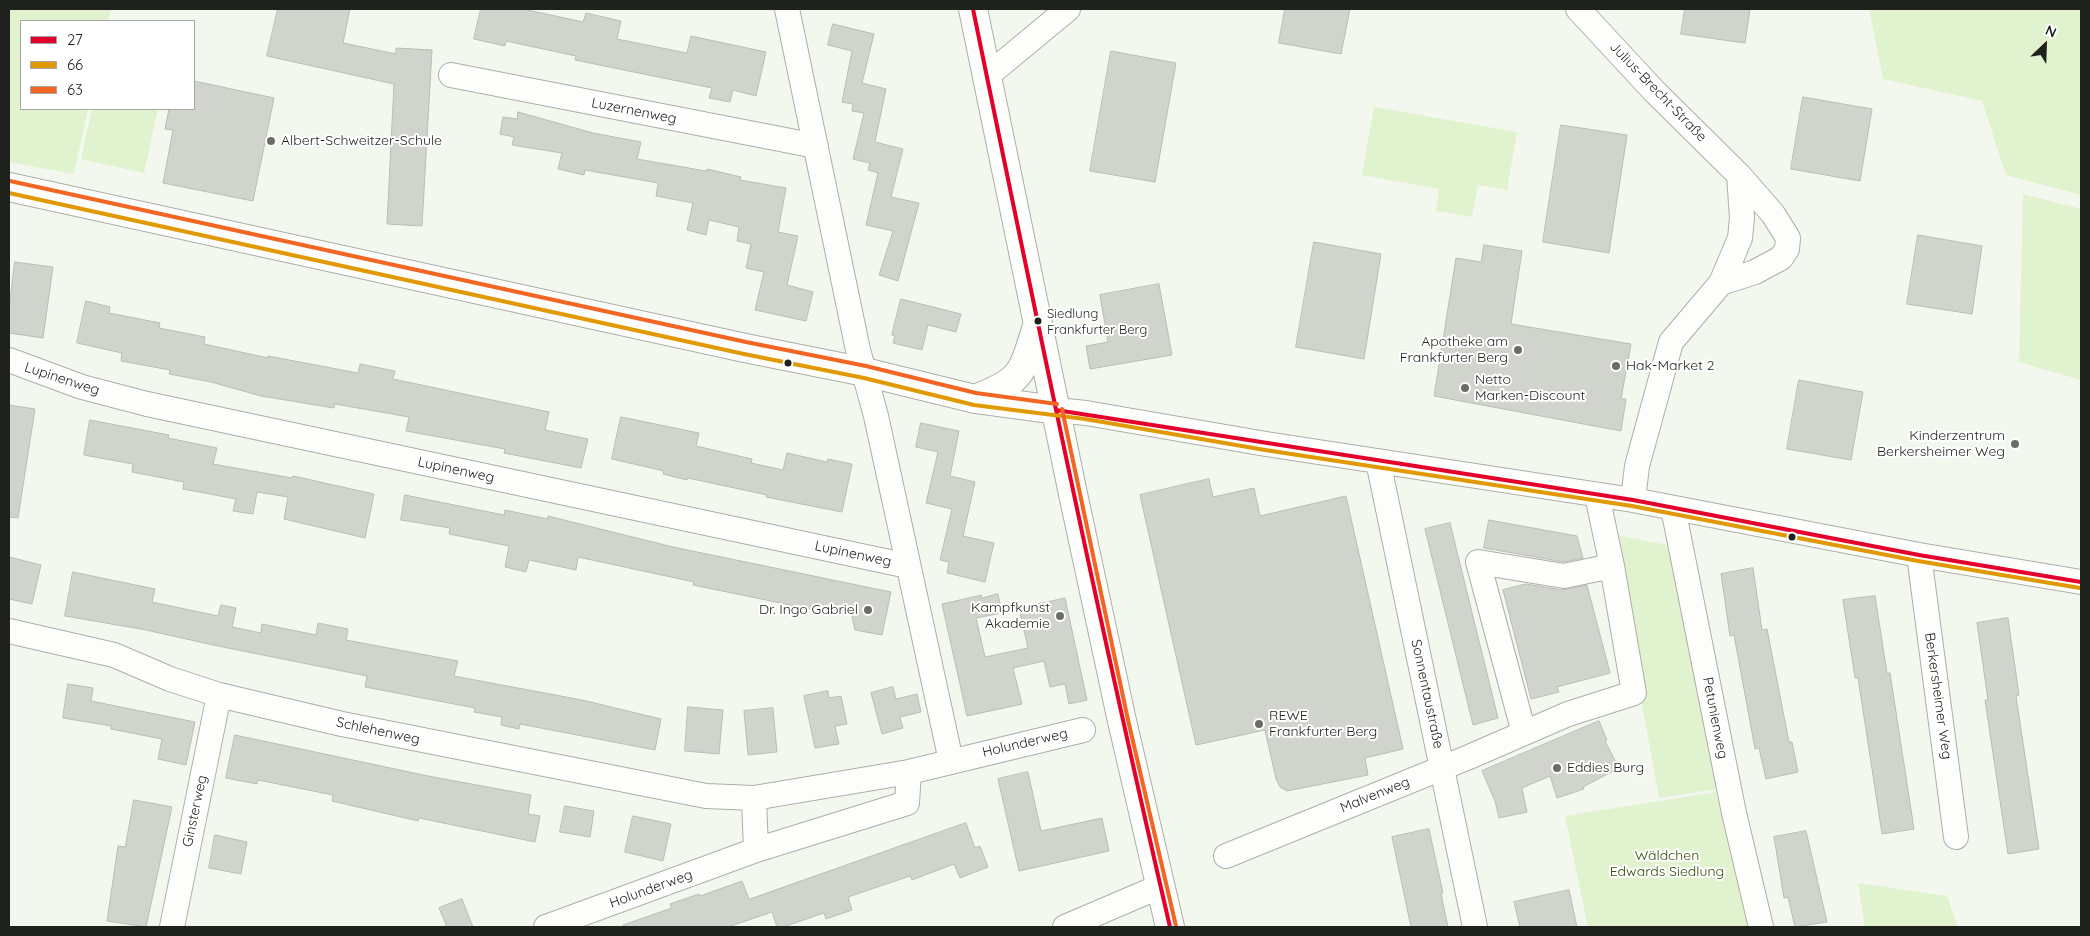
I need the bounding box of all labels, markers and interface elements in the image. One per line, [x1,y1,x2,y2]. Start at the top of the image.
legend [20,20,195,110]
north arrow [2020,20,2070,70]
text: N [2043,21,2059,42]
text: 27 [67,30,83,49]
street label: Julius-Brecht-Straße [1606,39,1710,145]
text: 66 [67,55,83,74]
text: 63 [67,80,83,99]
street label: Luzernenweg [590,95,678,127]
place label: Albert-Schweitzer-Schule [281,133,442,149]
marker: Albert-Schweitzer-Schule [265,135,277,147]
place label: Siedlung Frankfurter Berg [1047,306,1147,337]
marker: Siedlung Frankfurter Berg [1033,316,1043,326]
place label: Apotheke am Frankfurter Berg [1400,334,1508,367]
marker: Apotheke am Frankfurter Berg [1512,344,1524,356]
unlabelled marker [783,358,793,368]
place label: Hak-Market 2 [1626,358,1714,374]
street label: Lupinenweg [22,359,102,399]
marker: Hak-Market 2 [1610,360,1622,372]
place label: Netto Marken-Discount [1475,372,1585,404]
marker: Netto Marken-Discount [1459,382,1471,394]
place label: Kinderzentrum Berkersheimer Weg [1877,428,2005,461]
marker: Kinderzentrum Berkersheimer Weg [2009,438,2021,450]
street label: Lupinenweg [416,454,496,486]
unlabelled marker [1787,532,1797,542]
street label: Lupinenweg [813,538,893,570]
place label: Kampfkunst Akademie [971,600,1050,632]
place label: Dr. Ingo Gabriel [759,602,858,618]
marker: Dr. Ingo Gabriel [862,604,874,616]
marker: Kampfkunst Akademie [1054,610,1066,622]
street label: Berkersheimer Weg [1921,631,1955,761]
street label: Sonnentaustraße [1407,638,1447,750]
street label: Petunienweg [1699,676,1731,760]
place label: REWE Frankfurter Berg [1269,708,1377,740]
street label: Schlehenweg [335,714,421,748]
marker: REWE Frankfurter Berg [1253,718,1265,730]
street label: Holunderweg [981,725,1069,761]
place label: Eddies Burg [1567,760,1644,776]
marker: Eddies Burg [1551,762,1563,774]
street label: Ginsterweg [179,773,211,849]
street label: Malvenweg [1338,773,1412,817]
park label: Wäldchen Edwards Siedlung [1610,848,1724,880]
street label: Holunderweg [607,866,695,912]

